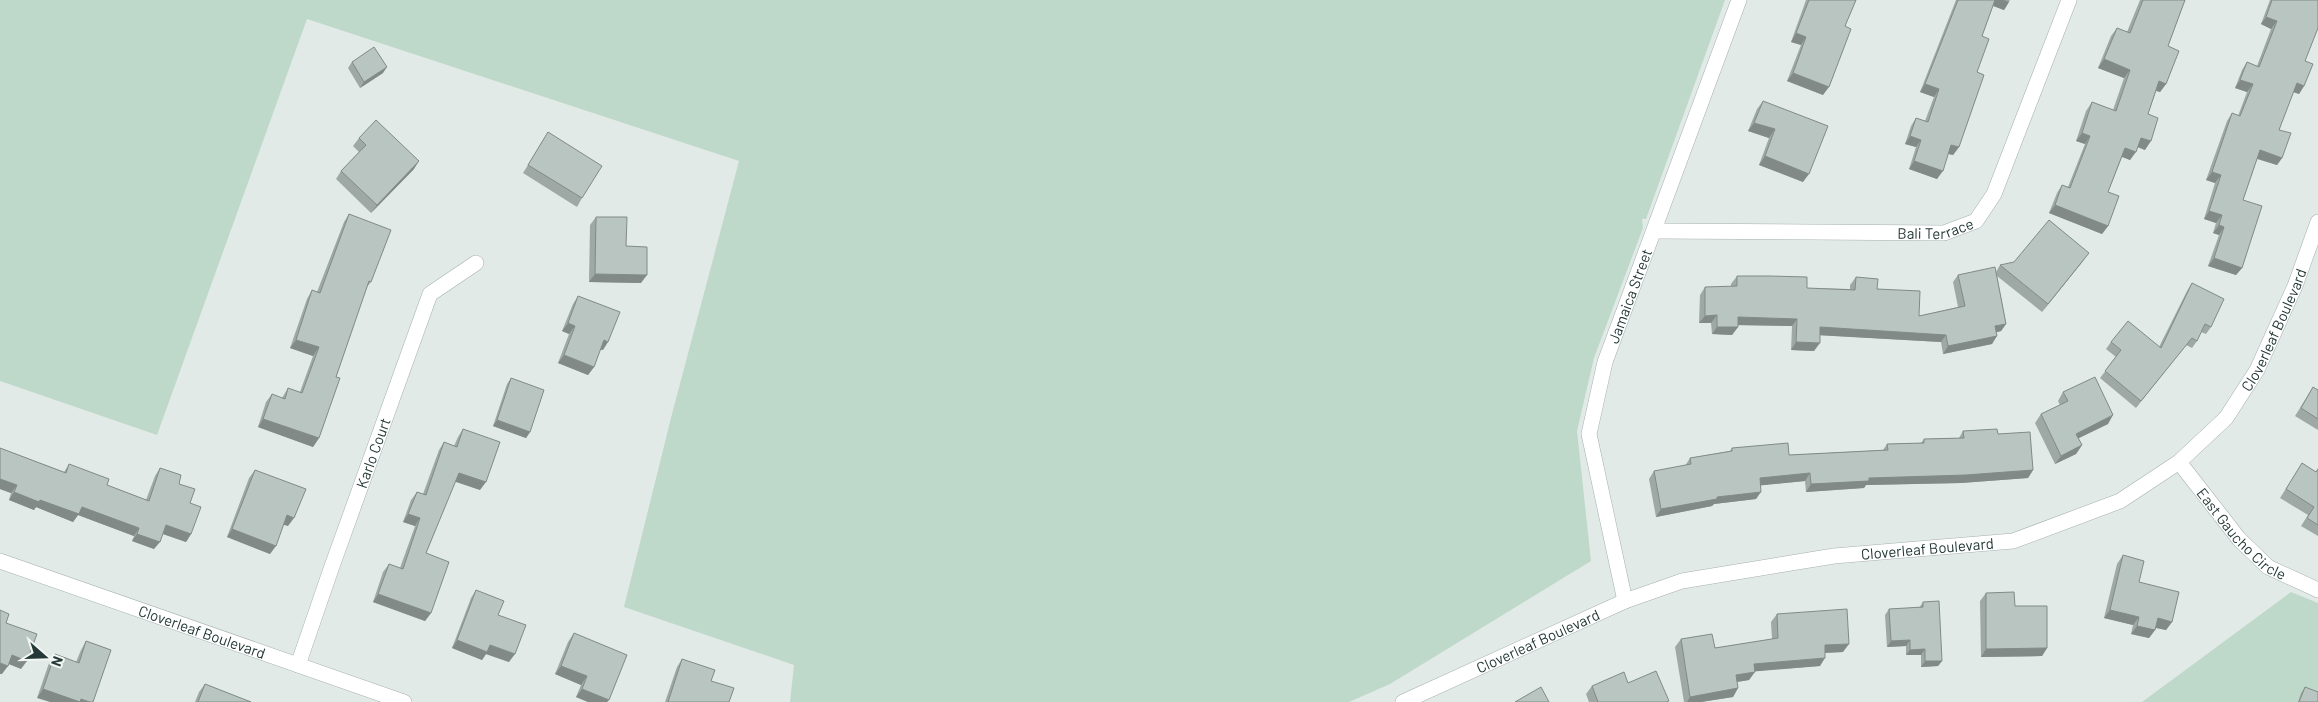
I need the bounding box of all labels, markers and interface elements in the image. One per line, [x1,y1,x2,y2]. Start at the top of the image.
street label: Bali Terrace [1897,214,1976,242]
street label: Jamaica Street [1604,246,1655,346]
street label: Cloverleaf Boulevard [2237,266,2310,394]
street label: Karlo Court [352,415,394,490]
street label: East Gaucho Circle [2193,484,2289,583]
street label: Cloverleaf Boulevard [1860,534,1994,563]
street label: Cloverleaf Boulevard [136,601,268,662]
street label: Cloverleaf Boulevard [1473,605,1602,677]
north arrow [20,632,70,682]
text: N [48,654,67,669]

